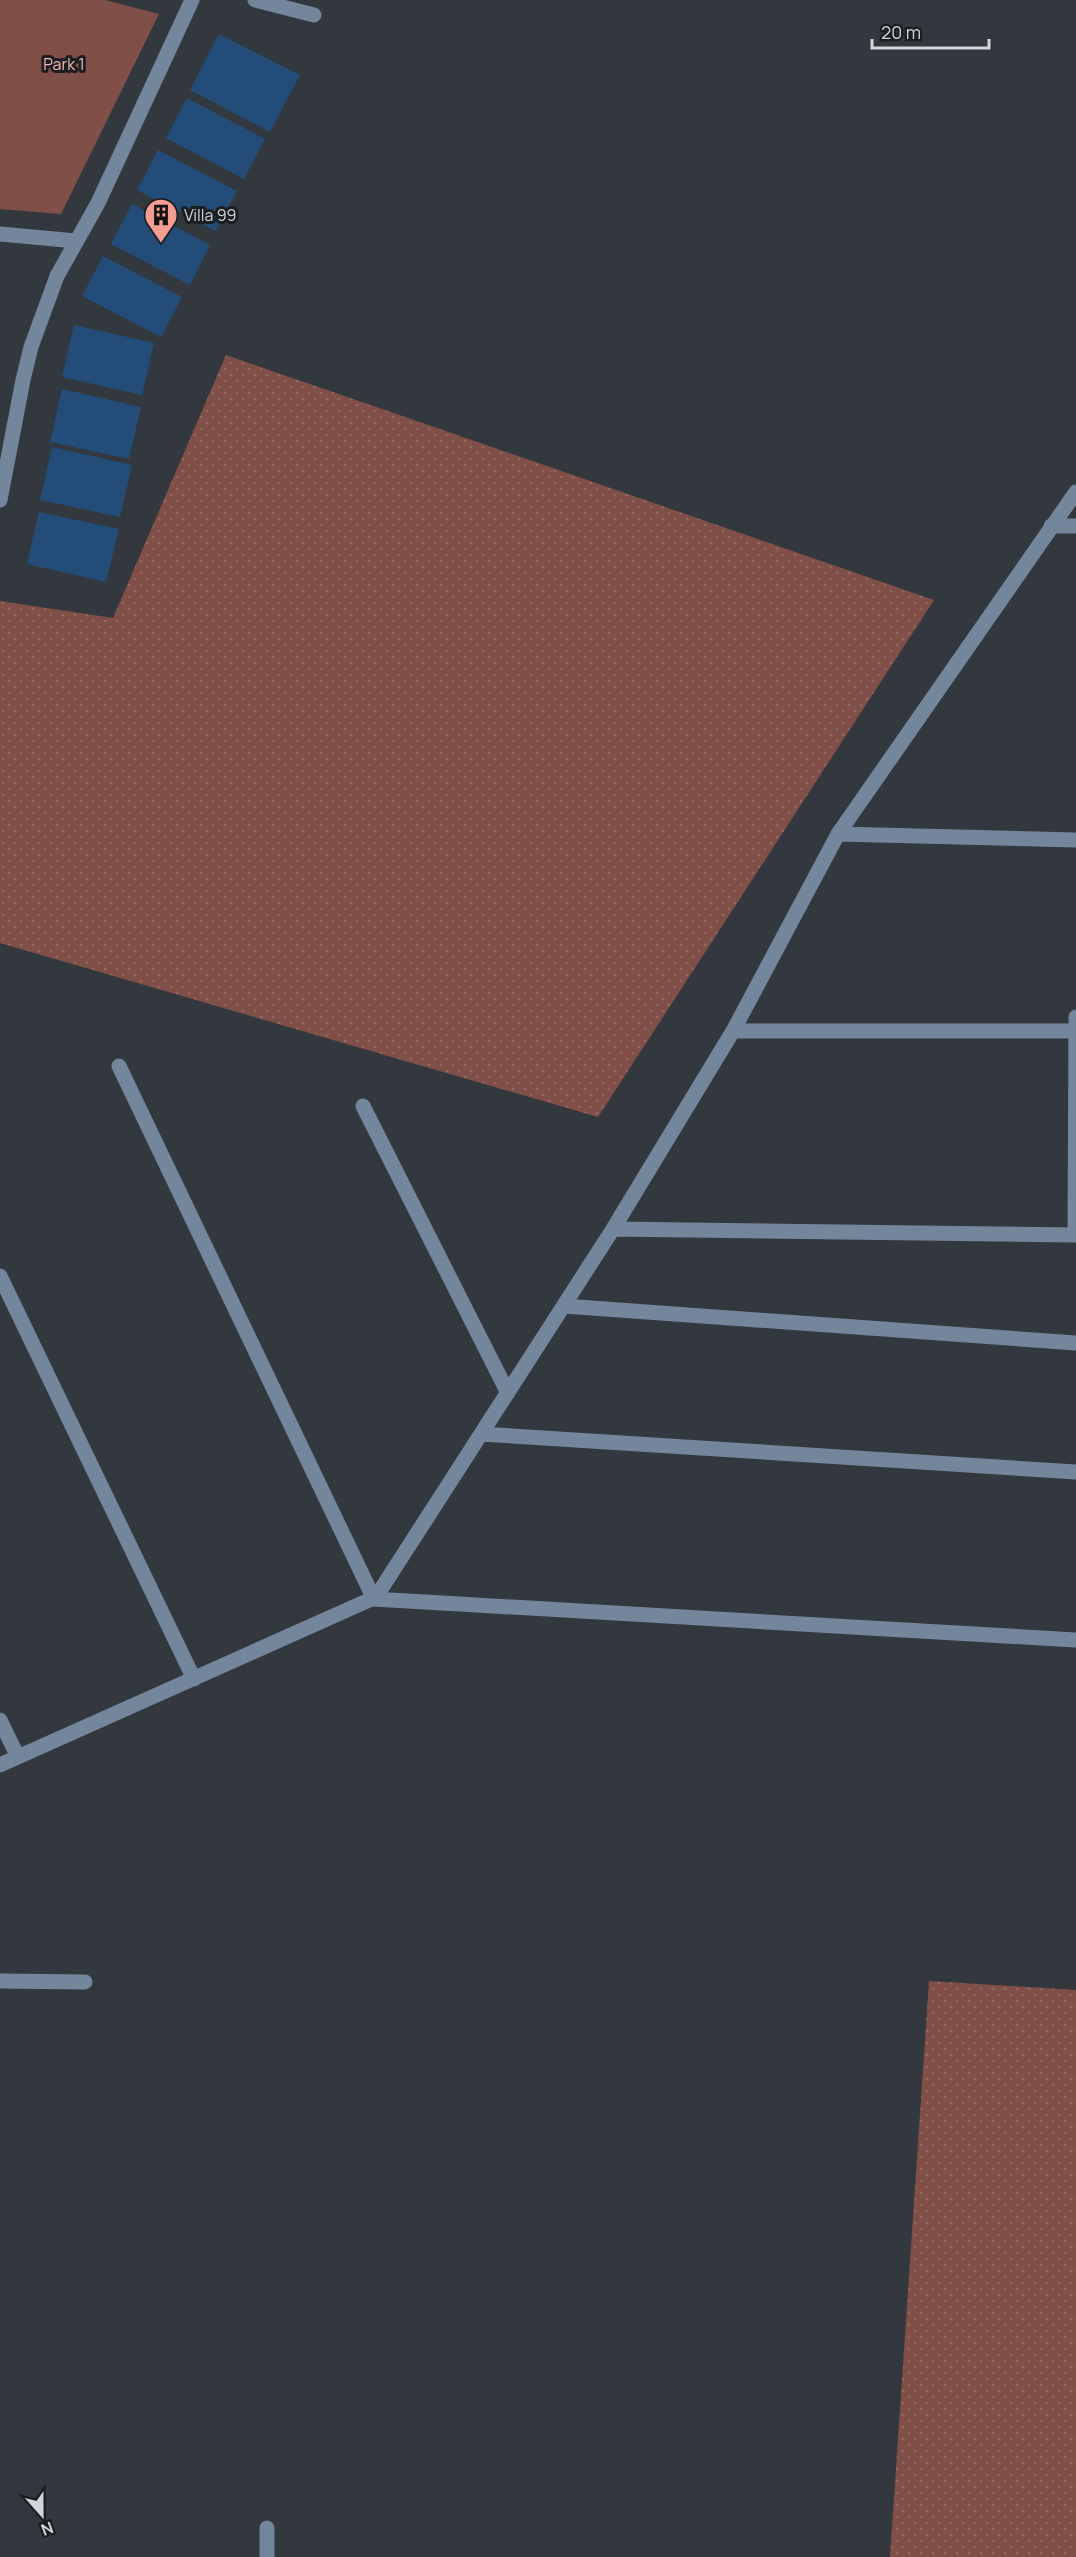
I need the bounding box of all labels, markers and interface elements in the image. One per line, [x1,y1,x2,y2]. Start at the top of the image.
scale bar [872,12,989,50]
text: 20 m [881,20,921,44]
park label: Park 1 [43,53,85,75]
building icon: Villa 99 [143,197,179,244]
place label: Villa 99 [184,204,237,226]
north arrow [12,2485,72,2545]
text: N [38,2517,57,2541]

